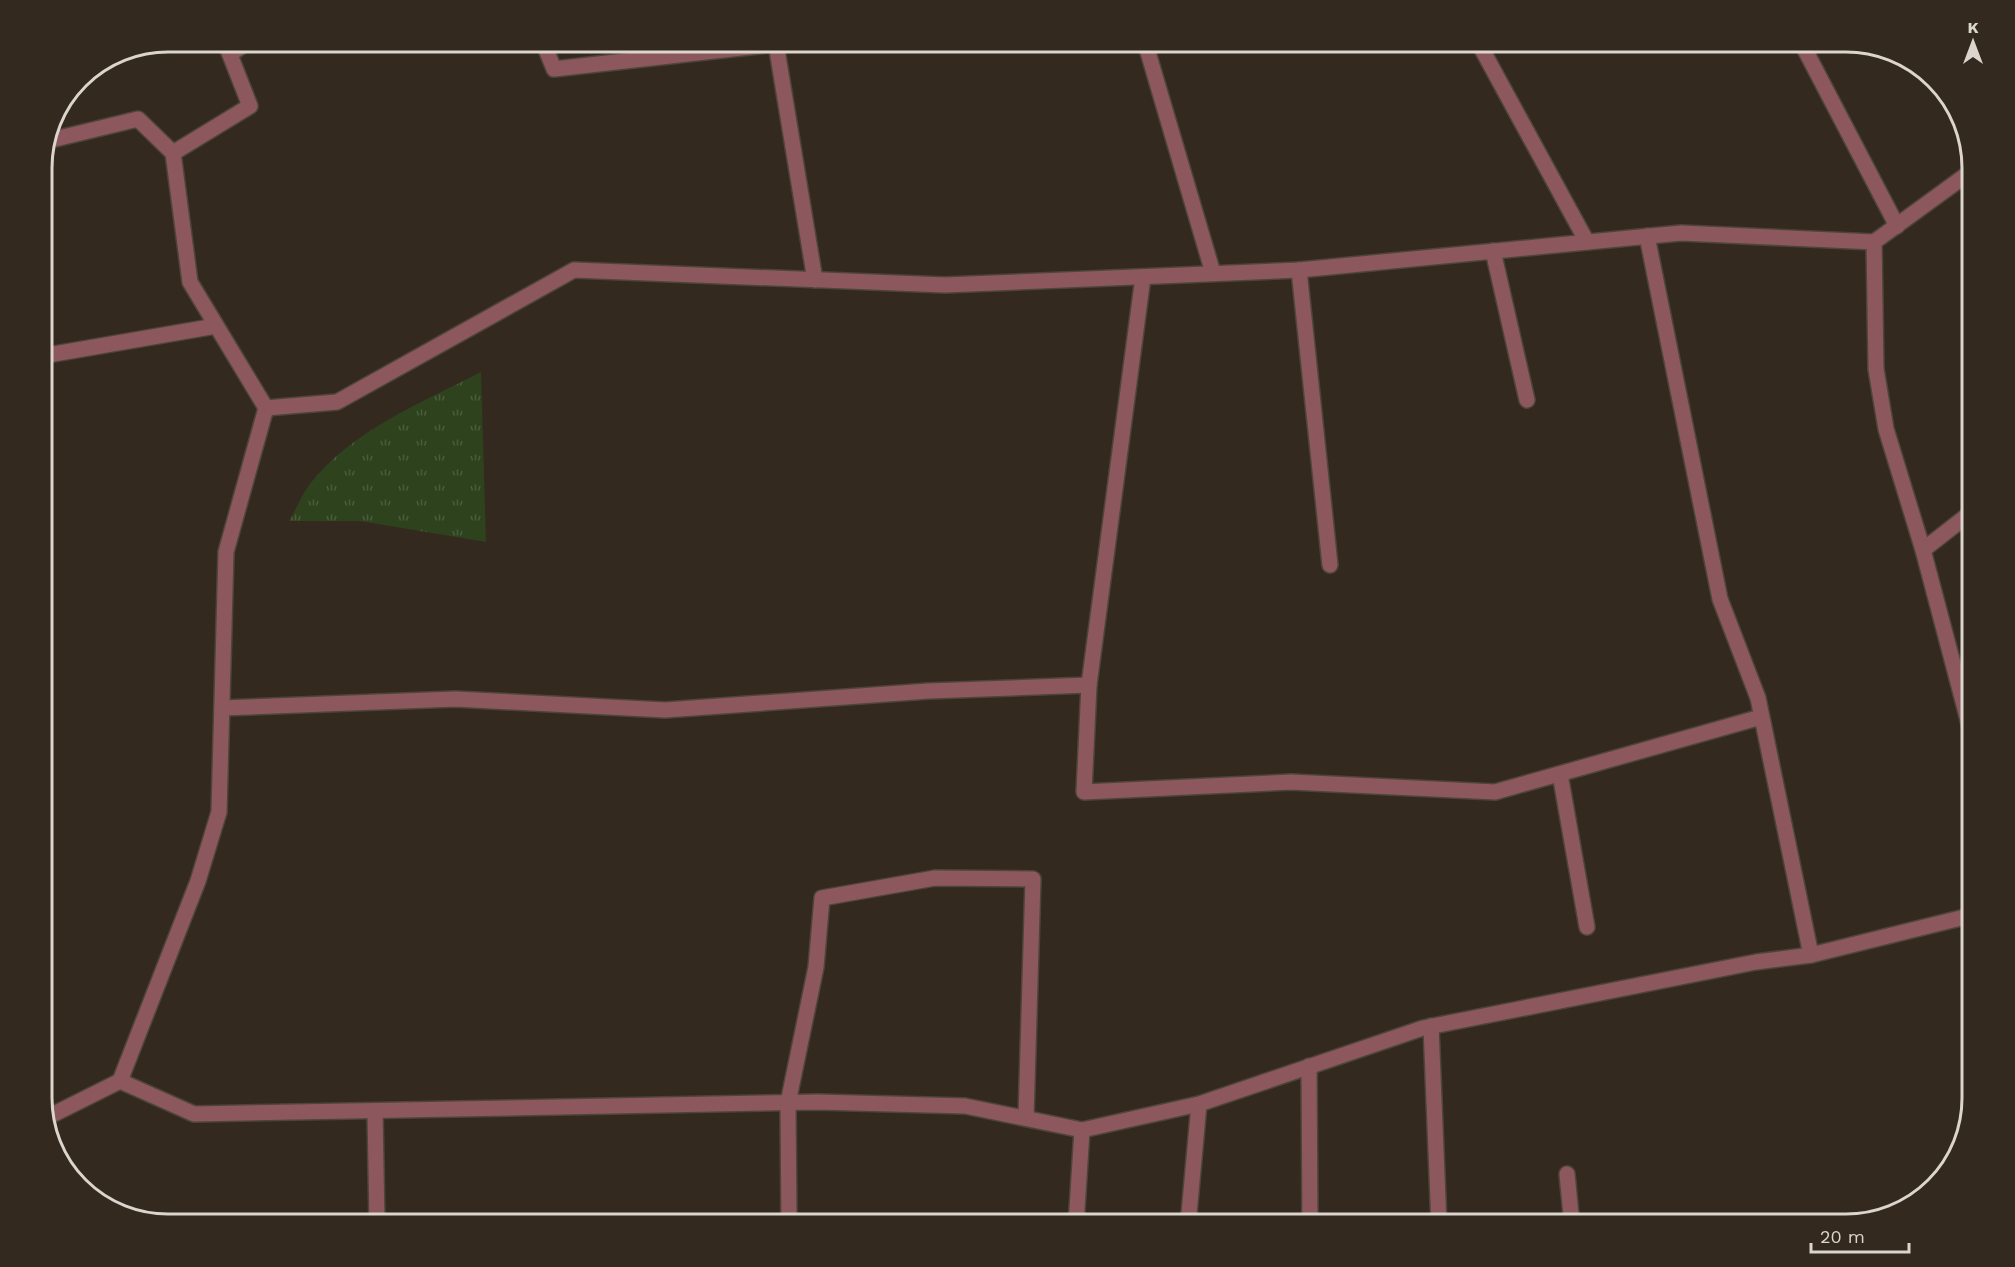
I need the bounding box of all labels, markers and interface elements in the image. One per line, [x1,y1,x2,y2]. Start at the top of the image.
north arrow [1943,12,2003,72]
text: K [1967,18,1979,37]
scale bar [1811,1216,1908,1254]
text: 20 m [1820,1226,1865,1247]

